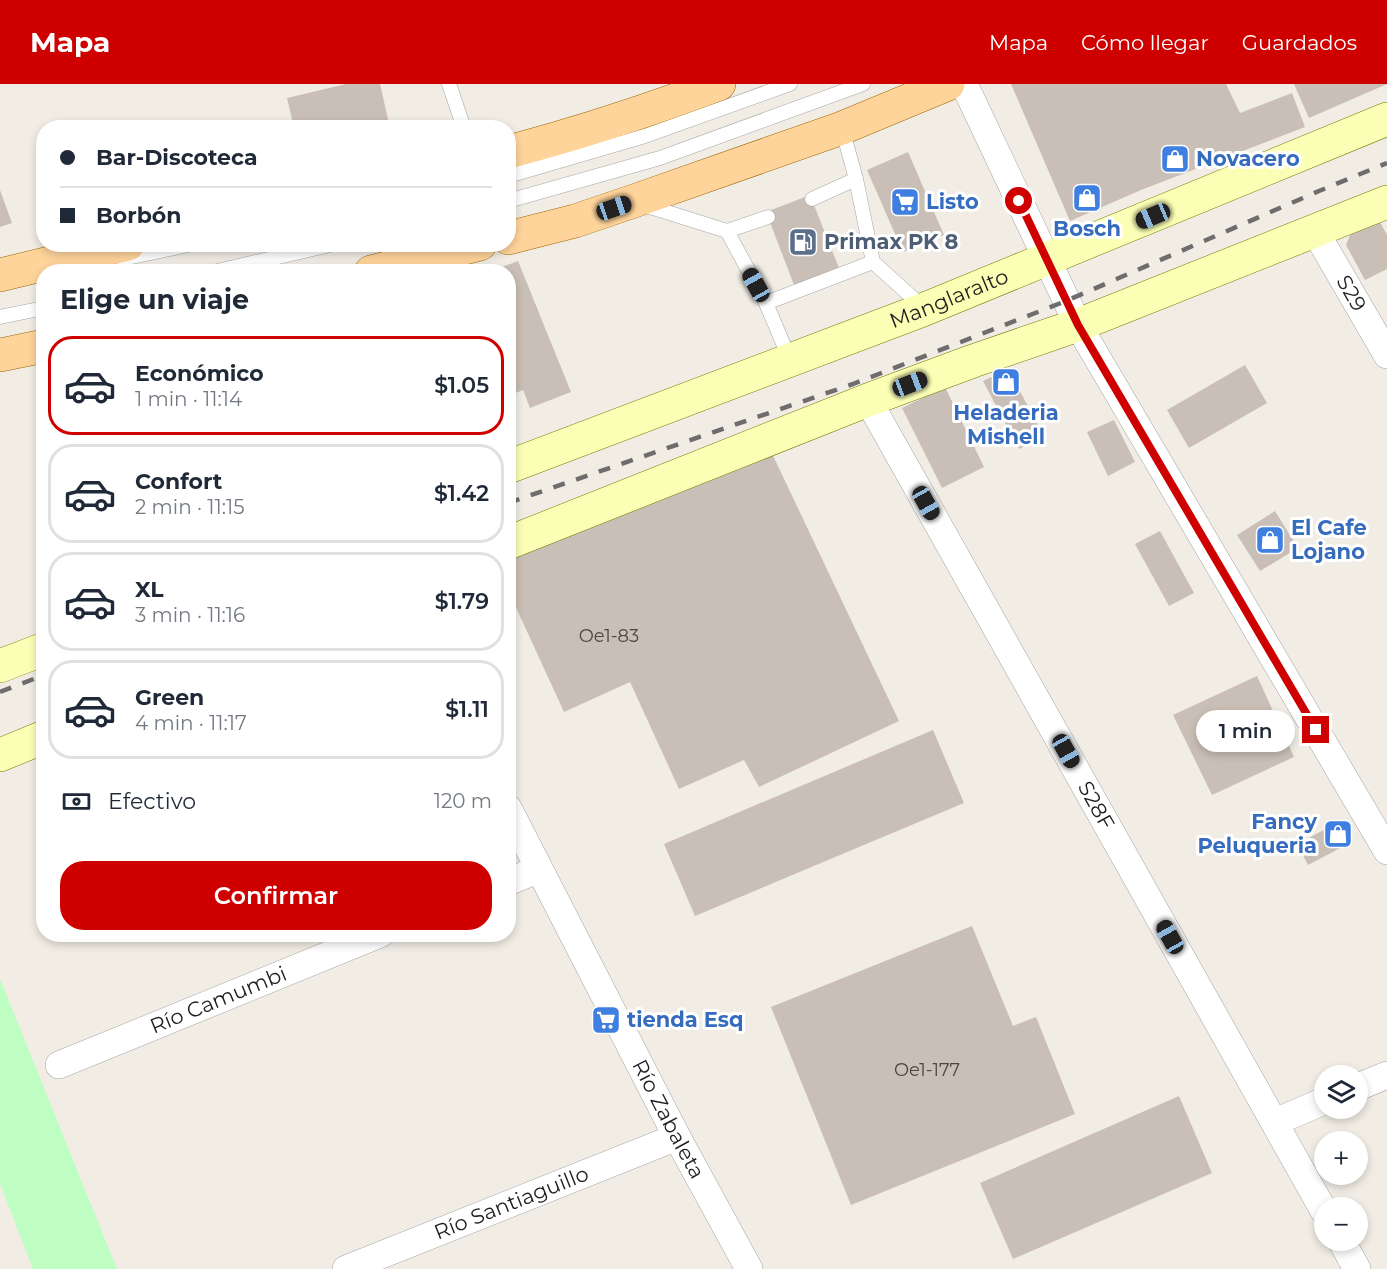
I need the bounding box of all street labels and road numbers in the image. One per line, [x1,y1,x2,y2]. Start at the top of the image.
street label: Manglaralto [886,263,1012,333]
street label: S29 [1331,270,1372,316]
street label: S28F [1073,776,1120,834]
street label: Río Camumbi [146,961,290,1039]
street label: Río Zabaleta [627,1055,710,1183]
street label: Río Santiaguillo [430,1161,592,1245]

